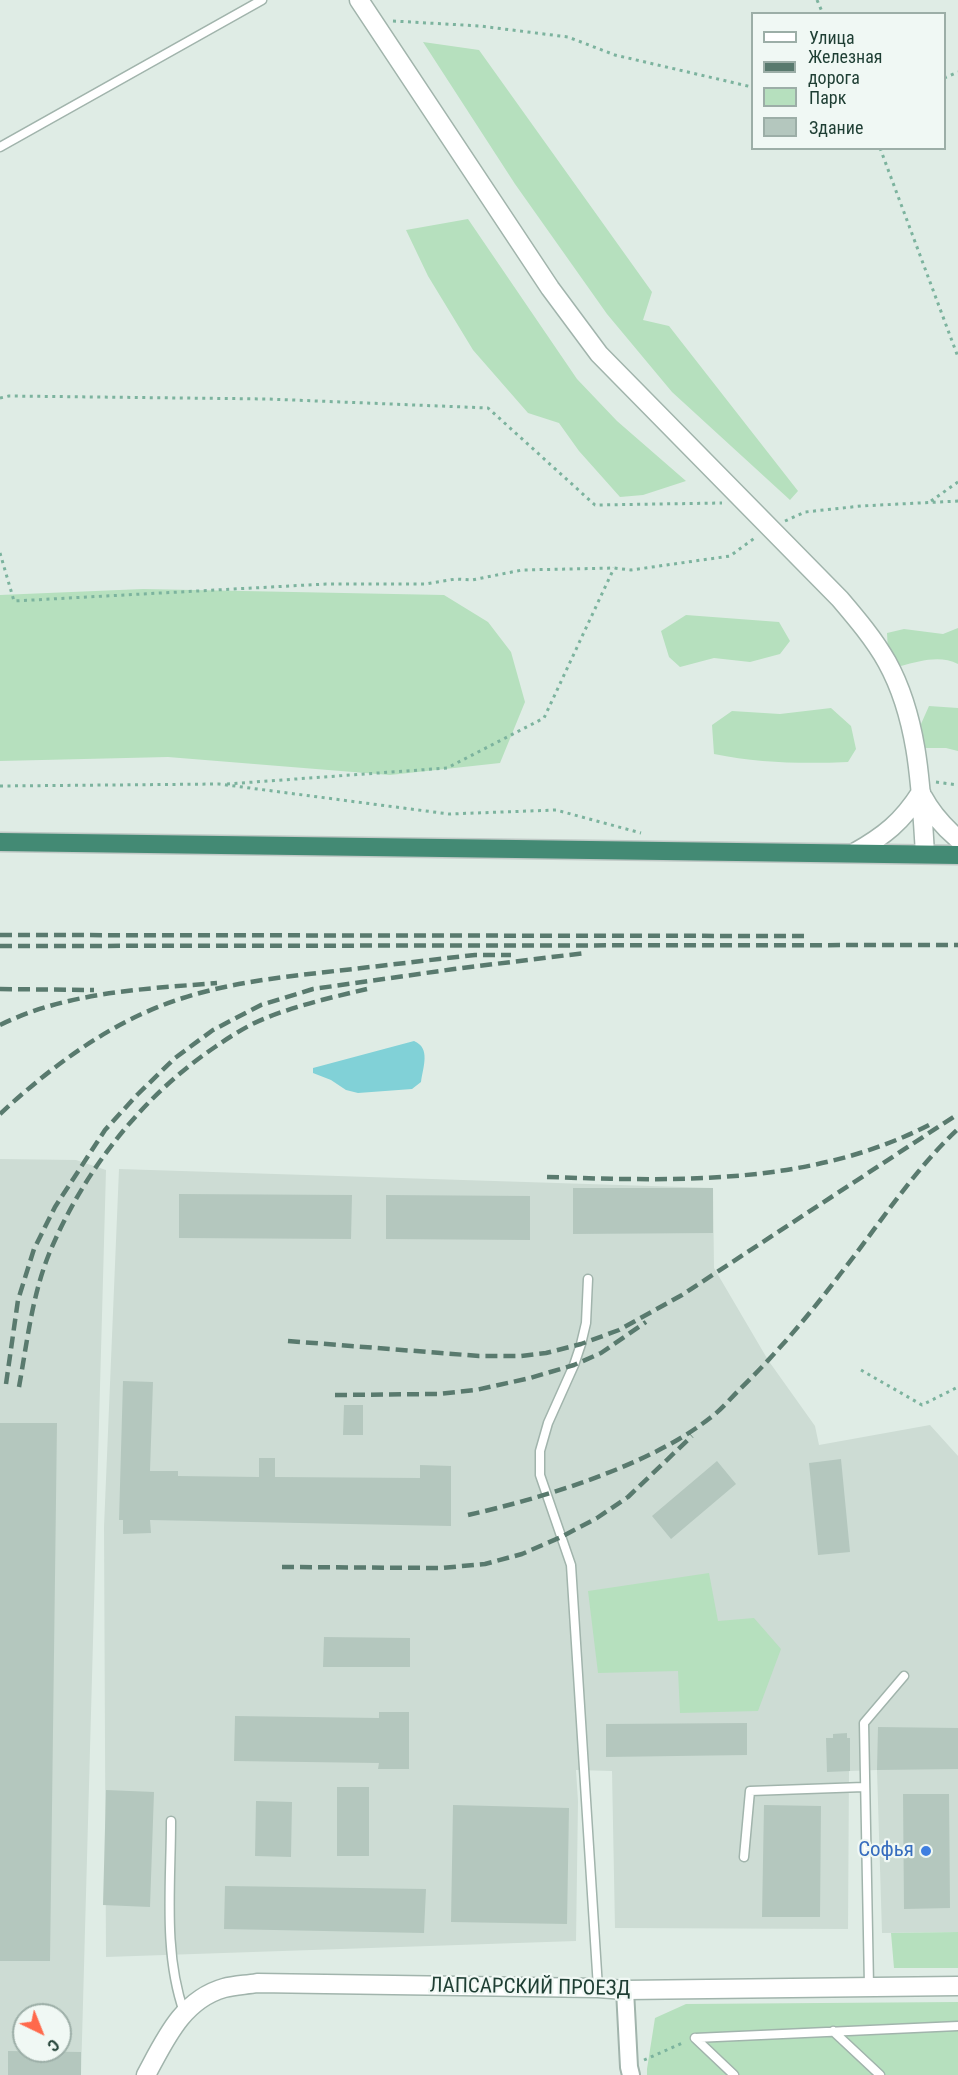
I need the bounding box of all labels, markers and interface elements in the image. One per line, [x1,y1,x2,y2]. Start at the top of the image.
legend [751,12,946,150]
text: Улица [809,27,855,48]
text: Железная дорога [808,46,883,88]
text: Парк [809,87,846,108]
text: Здание [809,117,863,138]
place label: Софья [858,1838,914,1864]
marker: Софья [919,1844,933,1858]
street label: ЛАПСАРСКИЙ ПРОЕЗД [429,1974,631,2002]
north arrow [12,2003,72,2063]
text: С [43,2035,63,2055]

